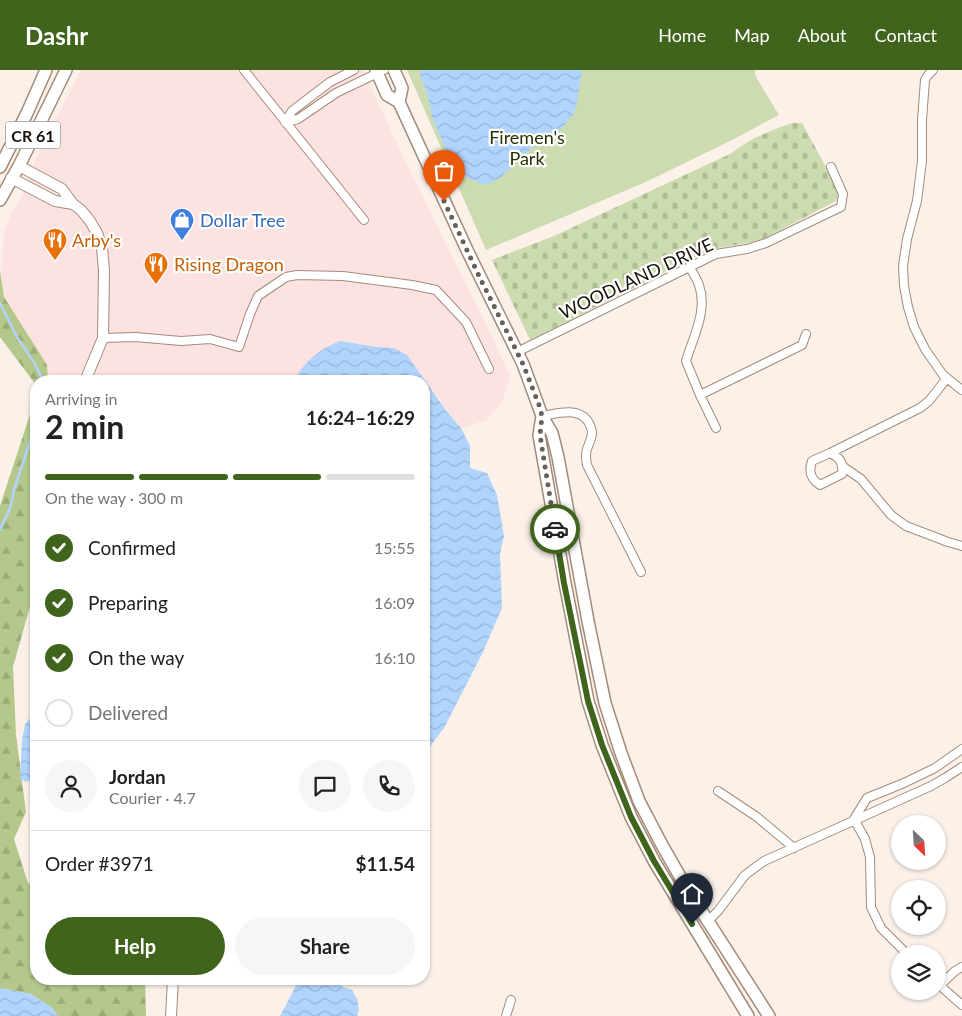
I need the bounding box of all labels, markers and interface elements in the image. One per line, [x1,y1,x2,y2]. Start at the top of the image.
text: Dashr [25,21,88,50]
text: Home [658,24,706,46]
text: Map [734,24,770,46]
text: About [798,24,847,46]
text: Contact [875,24,937,46]
road number: CR 61 [5,122,60,148]
park label: Firemen's Park [489,126,565,169]
pin [423,150,465,201]
icon: bag [430,157,458,185]
shop icon: Dollar Tree [169,207,195,241]
place label: Dollar Tree [200,209,285,231]
restaurant icon: Arby's [42,227,68,261]
place label: Arby's [72,229,121,251]
street label: WOODLAND DRIVE [556,233,716,323]
restaurant icon: Rising Dragon [143,251,169,285]
place label: Rising Dragon [174,253,284,275]
text: Arriving in [45,389,118,408]
text: 16:24–16:29 [306,406,415,429]
text: 2 min [45,407,124,446]
text: On the way · 300 m [45,488,183,507]
courier [530,504,580,554]
icon: car [541,515,569,543]
icon: check [45,534,73,562]
text: Confirmed [88,536,176,559]
text: 15:55 [374,538,415,557]
icon: check [45,589,73,617]
text: Preparing [88,591,168,614]
text: 16:09 [374,593,415,612]
icon: check [45,644,73,672]
text: On the way [88,646,184,669]
text: 16:10 [374,648,415,667]
text: Delivered [88,701,168,724]
button: person [45,760,97,812]
button: chat [299,760,351,812]
button: phone [363,760,415,812]
text: Jordan [109,765,166,788]
text: Courier · 4.7 [109,788,196,807]
north arrow [891,815,946,870]
map controls [891,815,946,1000]
text: Order #3971 [45,852,154,875]
text: $11.54 [355,852,415,875]
pin [671,873,713,924]
icon: home [678,880,706,908]
button: locate [891,880,946,935]
button: Help [45,917,225,975]
button: Share [235,917,415,975]
button: layers [891,945,946,1000]

